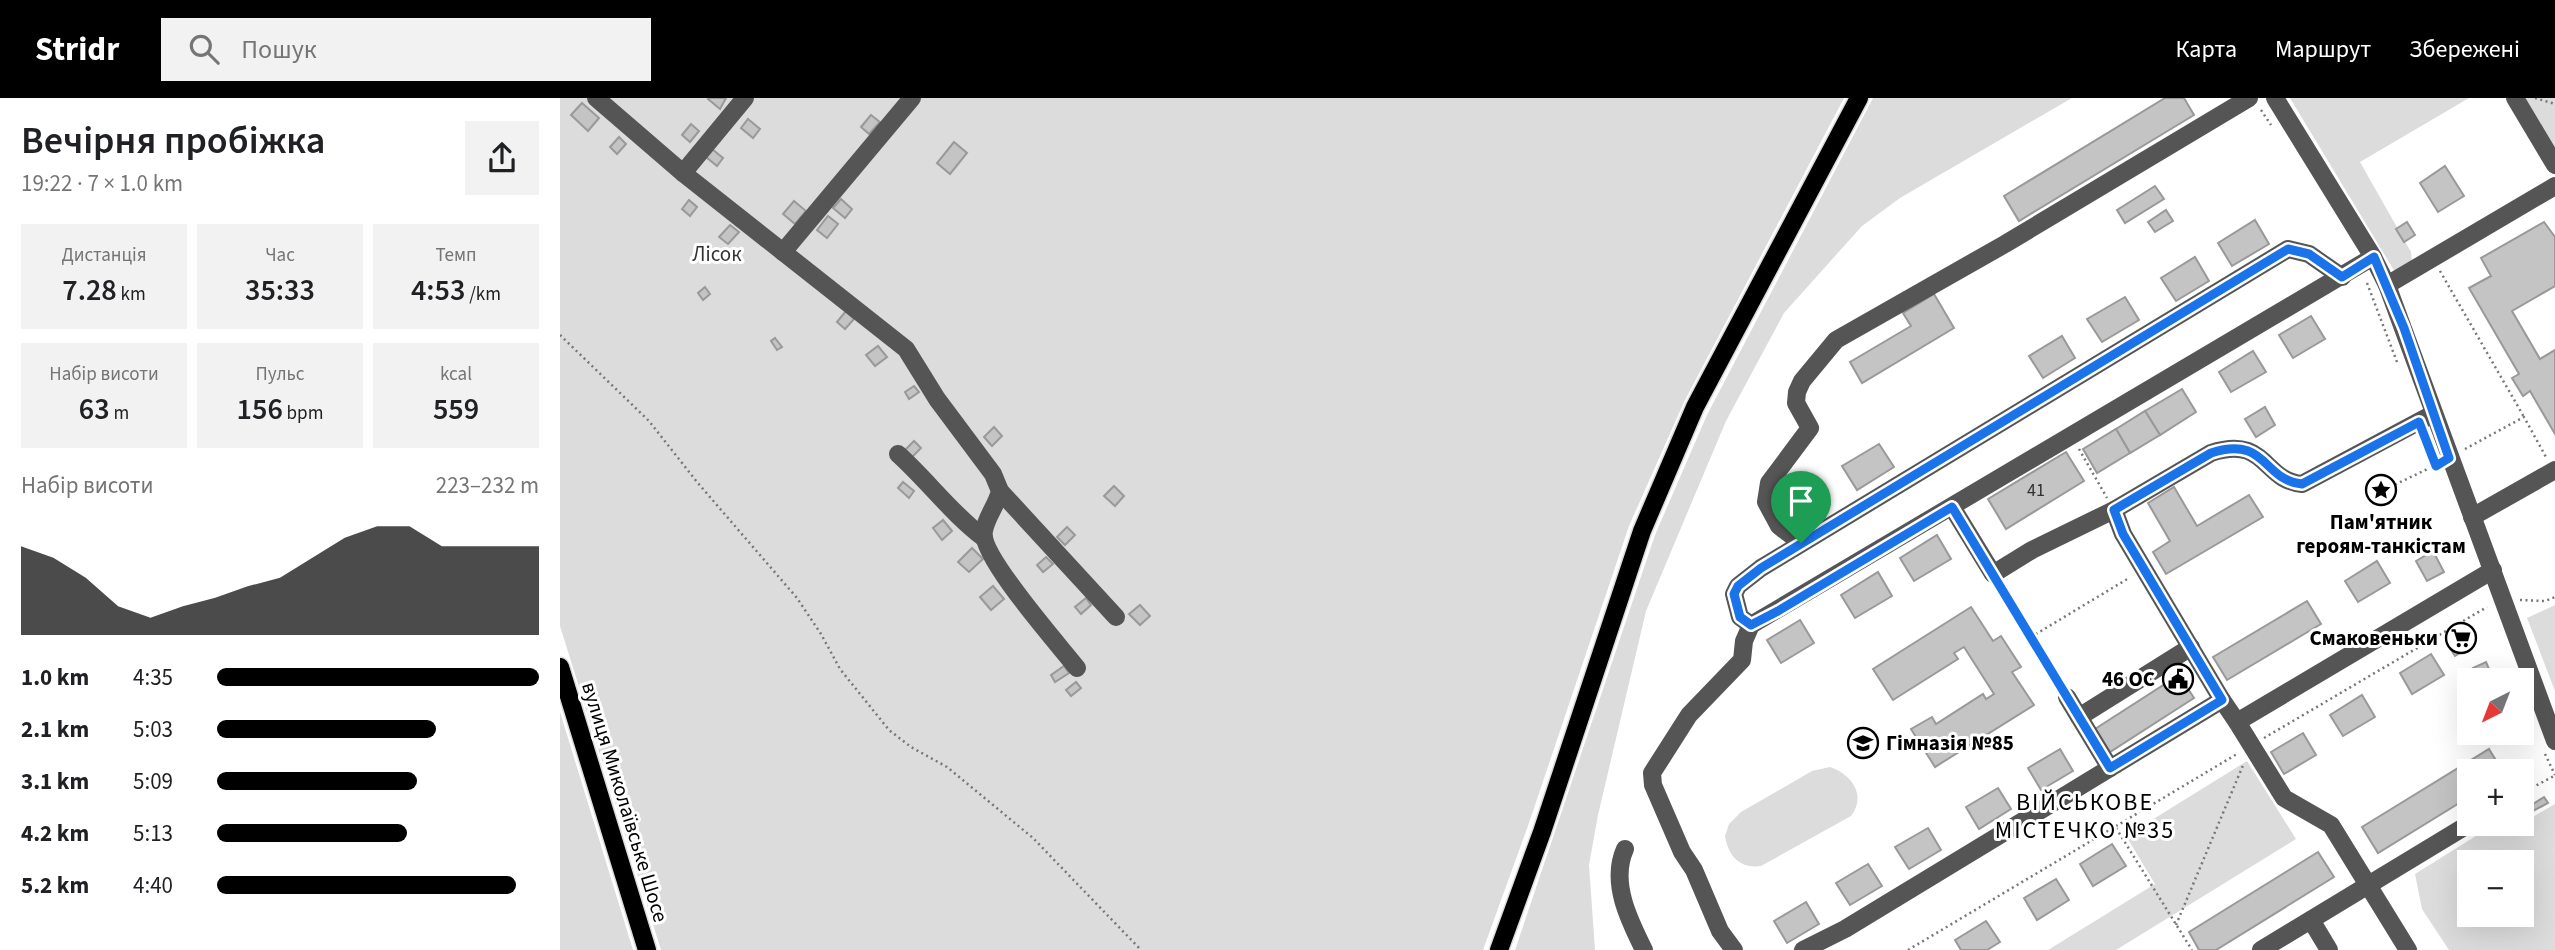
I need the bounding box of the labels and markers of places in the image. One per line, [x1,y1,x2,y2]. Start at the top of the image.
pin [1771,471,1831,543]
place icon: Пам'ятник героям-танкістам [2364,473,2398,507]
place label: Пам'ятник героям-танкістам [2296,507,2466,561]
supermarket icon: Смаковеньки [2444,621,2478,655]
place label: Смаковеньки [2309,623,2438,653]
public building icon: 46 ОС [2161,662,2195,696]
place label: 46 ОС [2102,664,2155,694]
school or university icon: Гімназія №85 [1846,726,1880,760]
place label: Гімназія №85 [1886,728,2014,758]

